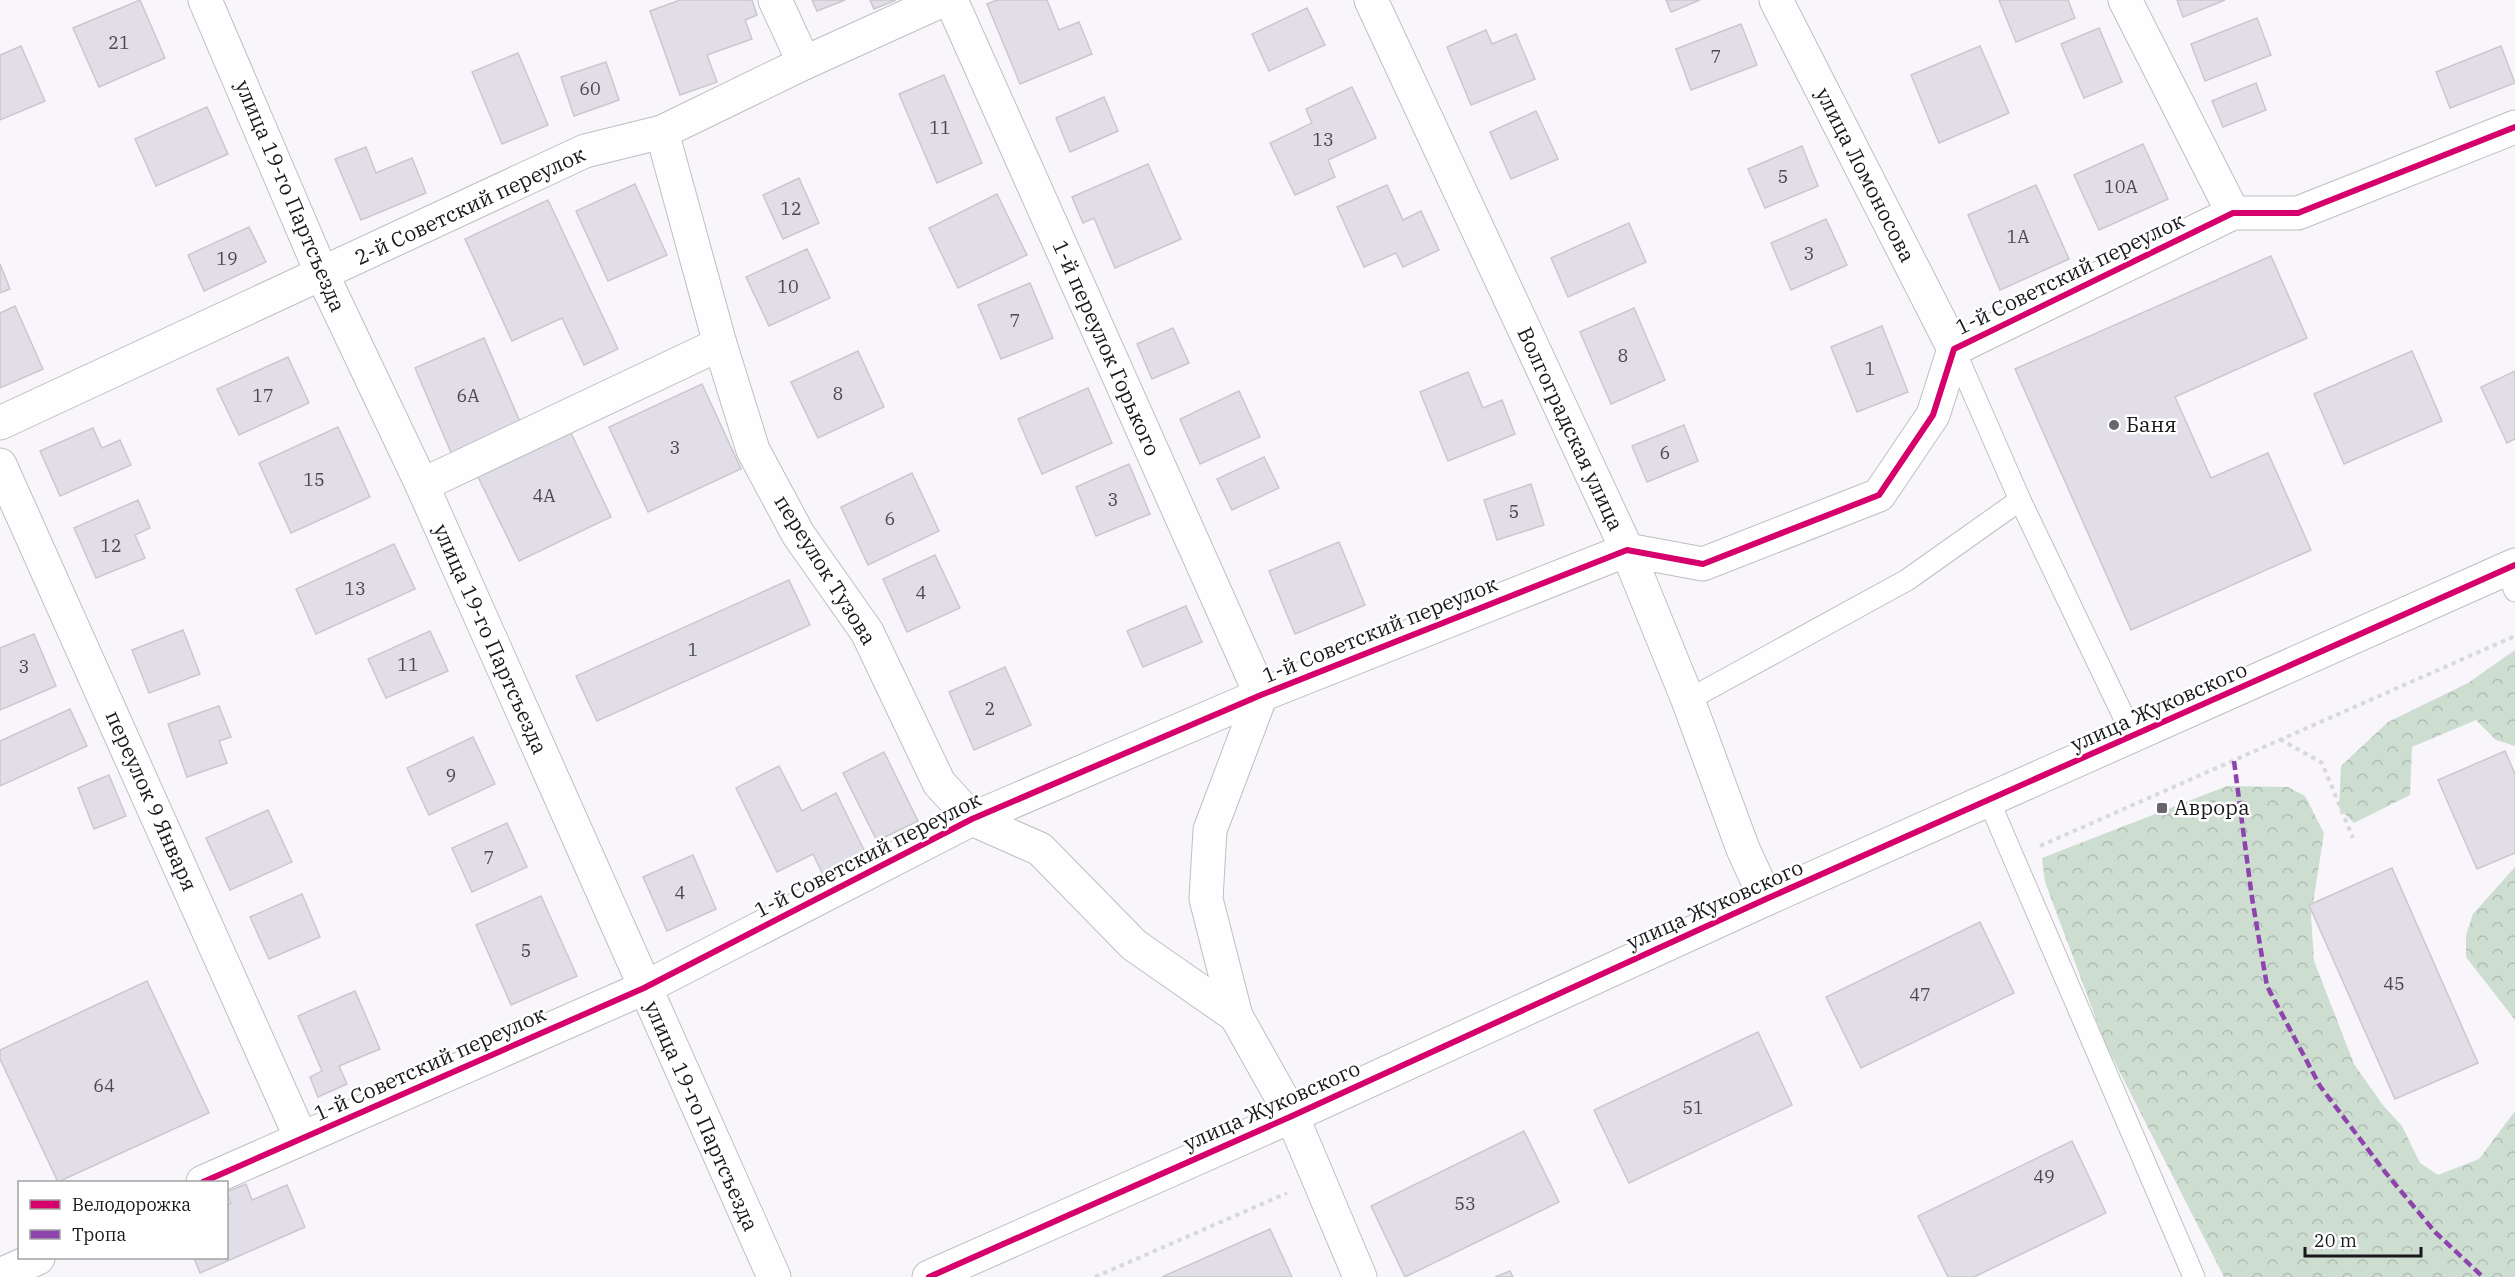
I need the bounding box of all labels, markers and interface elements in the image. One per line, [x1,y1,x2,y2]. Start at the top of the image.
house number: 21 [108,31,130,54]
house number: 7 [1711,45,1721,68]
street label: улица 19-го Партсъезда [229,75,353,316]
house number: 60 [579,77,601,100]
street label: улица Ломоносова [1810,82,1922,267]
house number: 11 [929,116,951,139]
house number: 13 [1312,128,1334,151]
street label: 2-й Советский переулок [350,139,589,271]
house number: 5 [1778,165,1788,188]
house number: 10А [2104,175,2139,198]
house number: 12 [780,197,802,220]
street label: 1-й Советский переулок [1951,206,2188,341]
house number: 1А [2006,225,2030,248]
street label: 1-й переулок Горького [1047,235,1167,460]
house number: 3 [1804,242,1814,265]
house number: 19 [216,247,238,270]
house number: 10 [777,275,799,298]
house number: 7 [1010,309,1020,332]
street label: Волгоградская улица [1511,322,1630,535]
house number: 8 [1618,344,1628,367]
house number: 1 [1865,357,1875,380]
house number: 8 [833,382,843,405]
house number: 17 [252,384,274,407]
house number: 6А [456,384,480,407]
place label: Баня [2126,410,2177,438]
marker: Баня [2107,418,2121,432]
house number: 3 [670,436,680,459]
house number: 6 [1660,441,1670,464]
house number: 15 [303,468,325,491]
house number: 4А [532,484,556,507]
house number: 3 [1108,488,1118,511]
street label: переулок Тузова [768,489,883,650]
house number: 5 [1509,500,1519,523]
house number: 6 [885,507,895,530]
street label: улица 19-го Партсъезда [427,519,554,758]
house number: 12 [100,534,122,557]
street label: 1-й Советский переулок [1258,569,1501,689]
house number: 13 [344,577,366,600]
house number: 4 [916,581,926,604]
house number: 1 [688,638,698,661]
house number: 11 [397,653,419,676]
house number: 3 [19,655,29,678]
street label: улица Жуковского [2066,655,2251,758]
house number: 2 [985,697,995,720]
street label: переулок 9 Января [99,706,204,895]
house number: 9 [446,764,456,787]
street label: 1-й Советский переулок [749,785,986,924]
place label: Аврора [2174,793,2250,821]
marker: Аврора [2155,801,2169,815]
house number: 7 [484,846,494,869]
street label: улица Жуковского [1622,853,1807,956]
house number: 4 [675,881,685,904]
house number: 5 [521,939,531,962]
house number: 45 [2383,972,2405,995]
house number: 47 [1909,983,1931,1006]
street label: улица 19-го Партсъезда [638,996,765,1235]
street label: 1-й Советский переулок [309,999,550,1127]
street label: улица Жуковского [1179,1054,1364,1157]
house number: 64 [93,1074,115,1097]
house number: 51 [1682,1096,1704,1119]
house number: 49 [2033,1165,2055,1188]
legend [18,1181,228,1259]
house number: 53 [1454,1192,1476,1215]
text: Велодорожка [72,1193,191,1216]
scale bar [2305,1220,2420,1258]
text: Тропа [72,1223,127,1246]
text: 20 m [2314,1229,2357,1252]

